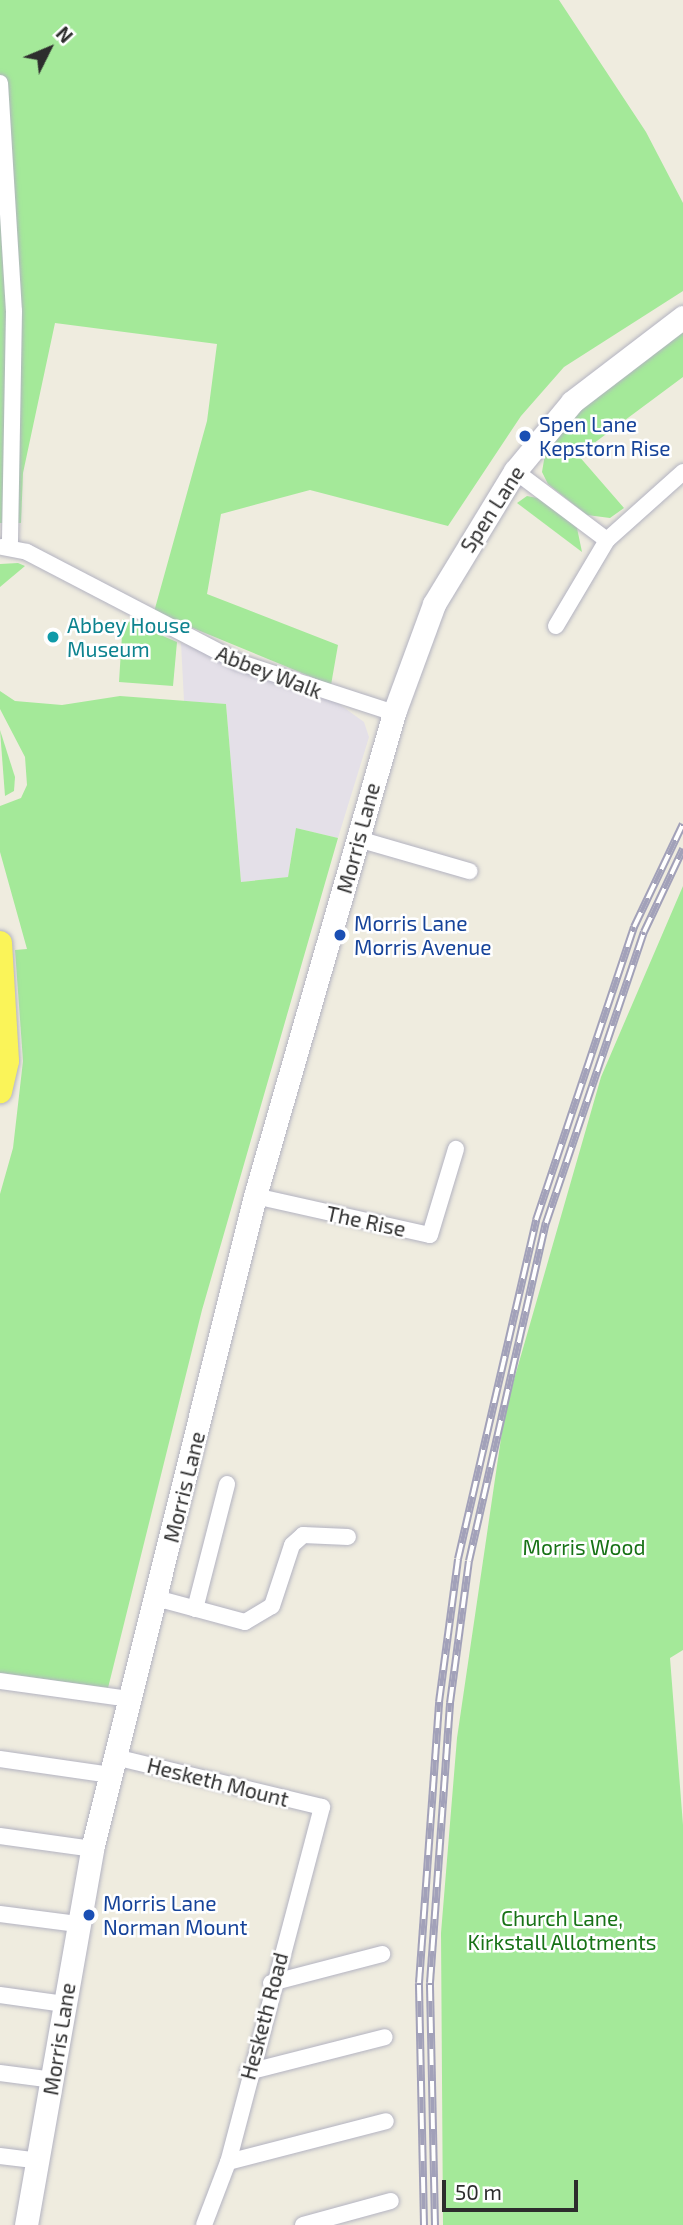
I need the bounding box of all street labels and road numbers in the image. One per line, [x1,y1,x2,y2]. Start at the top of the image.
street label: Spen Lane [455,461,529,557]
street label: Abbey Walk [212,640,326,704]
street label: Morris Lane [331,780,385,896]
street label: The Rise [324,1200,408,1242]
street label: Morris Lane [158,1429,210,1545]
street label: Hesketh Mount [145,1752,291,1812]
street label: Hesketh Road [235,1950,293,2082]
street label: Morris Lane [38,1981,80,2097]

